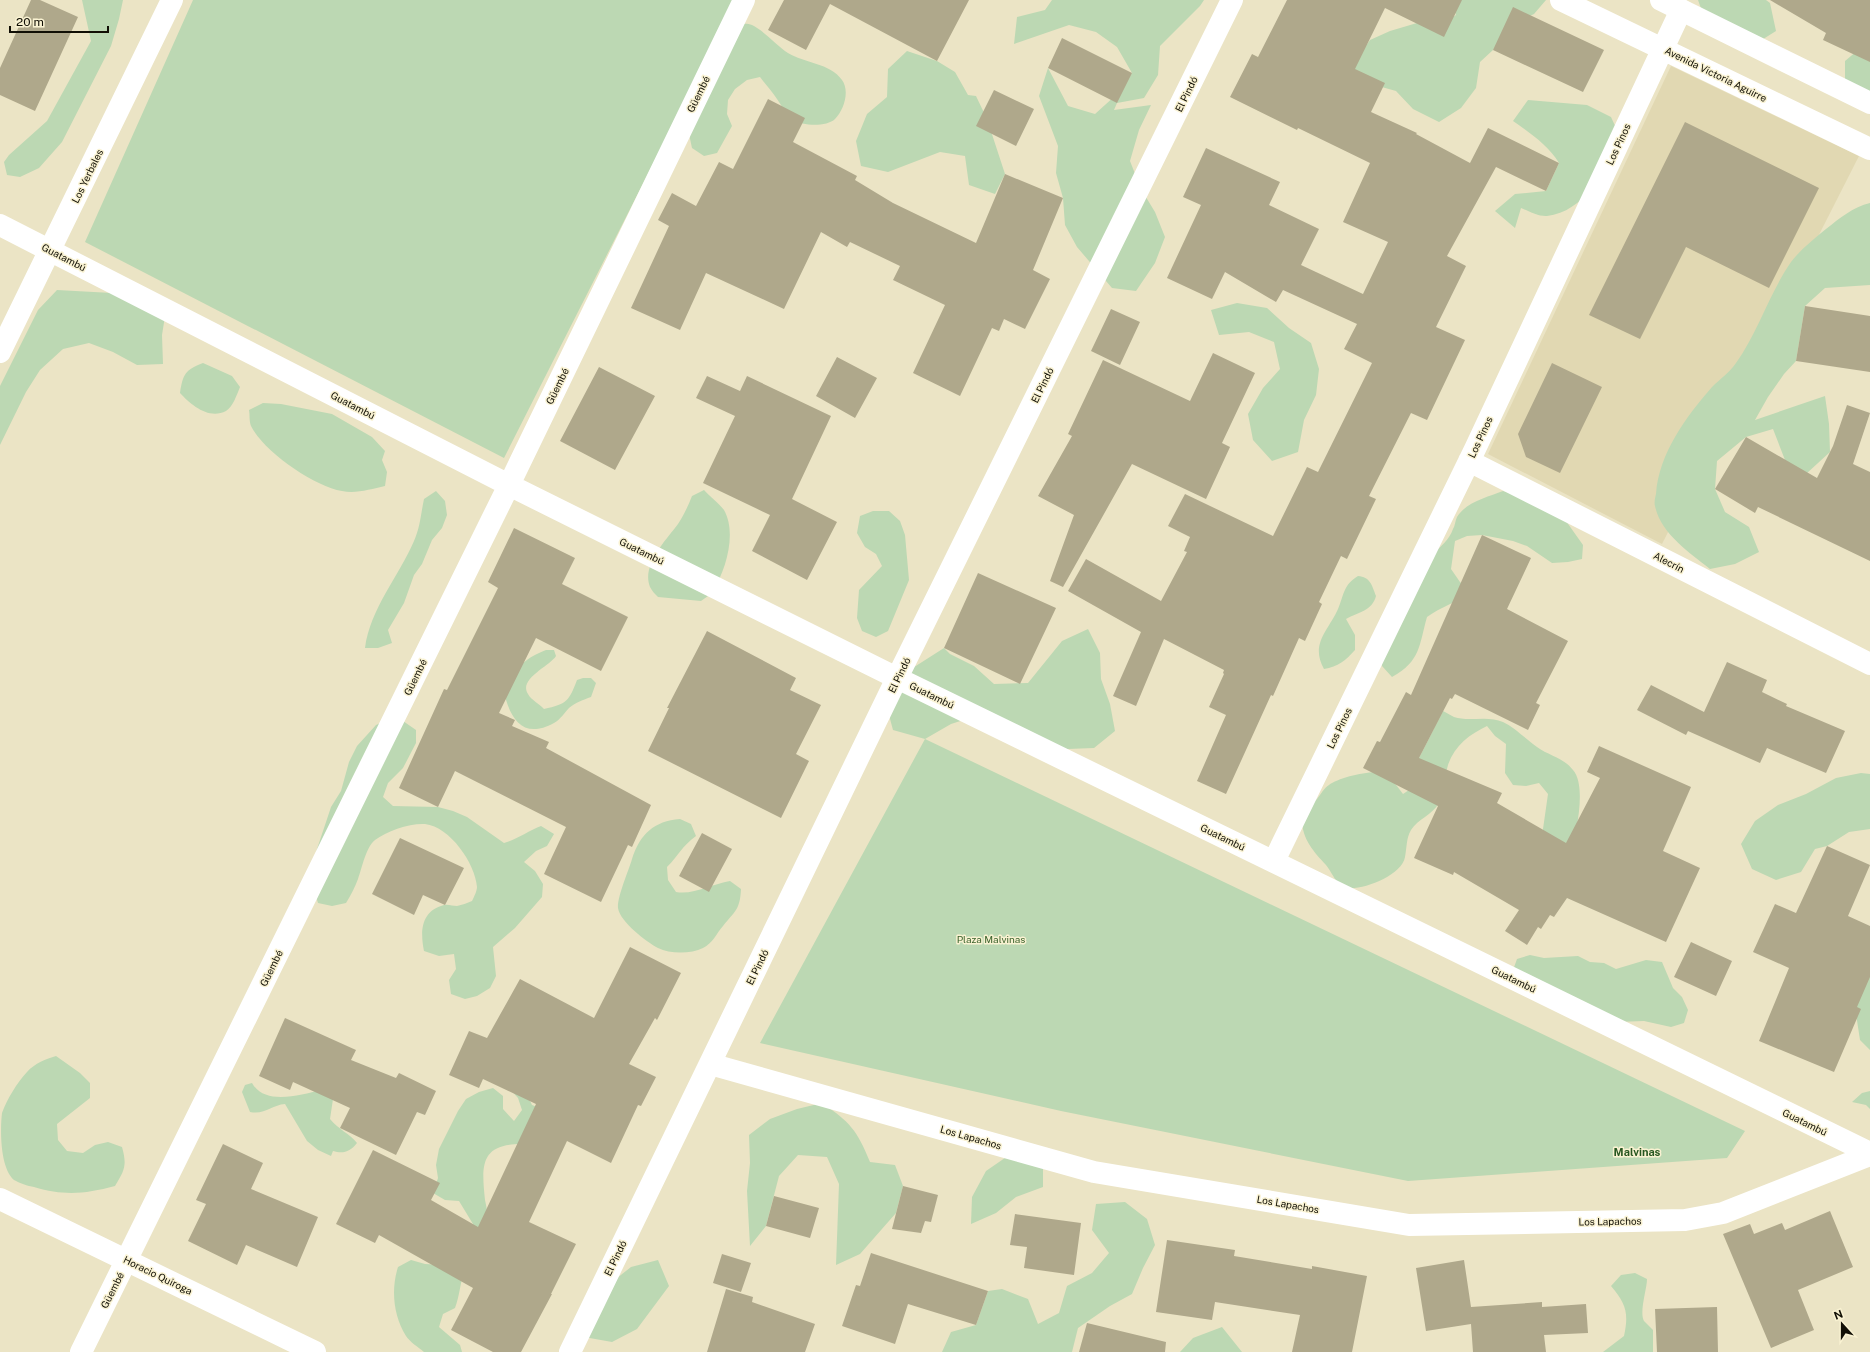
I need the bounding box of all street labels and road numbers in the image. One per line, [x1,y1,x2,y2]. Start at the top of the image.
street label: Avenida Victoria Aguirre [1663,44,1769,104]
street label: Güembé [684,74,712,114]
street label: El Pindó [1172,74,1200,114]
street label: Los Pinos [1603,122,1633,166]
street label: Los Yerbales [69,147,105,205]
street label: Guatambú [40,241,88,273]
street label: El Pindó [1028,365,1056,405]
street label: Güembé [543,366,571,406]
street label: Guatambú [329,389,377,421]
street label: Los Pinos [1465,415,1495,459]
street label: Guatambú [618,535,666,567]
street label: Alecrín [1652,549,1687,575]
street label: El Pindó [885,655,913,695]
street label: Güembé [401,657,429,697]
street label: Guatambú [908,679,956,711]
street label: Los Pinos [1324,706,1354,750]
street label: Guatambú [1199,821,1247,853]
street label: El Pindó [743,947,771,987]
street label: Güembé [257,948,285,988]
street label: Guatambú [1490,963,1538,995]
street label: Guatambú [1781,1106,1829,1138]
street label: Los Lapachos [939,1123,1003,1151]
street label: Los Lapachos [1256,1193,1320,1215]
street label: Los Lapachos [1578,1214,1642,1228]
street label: El Pindó [601,1238,629,1278]
street label: Horacio Quiroga [122,1253,194,1297]
street label: Güembé [98,1270,126,1310]

